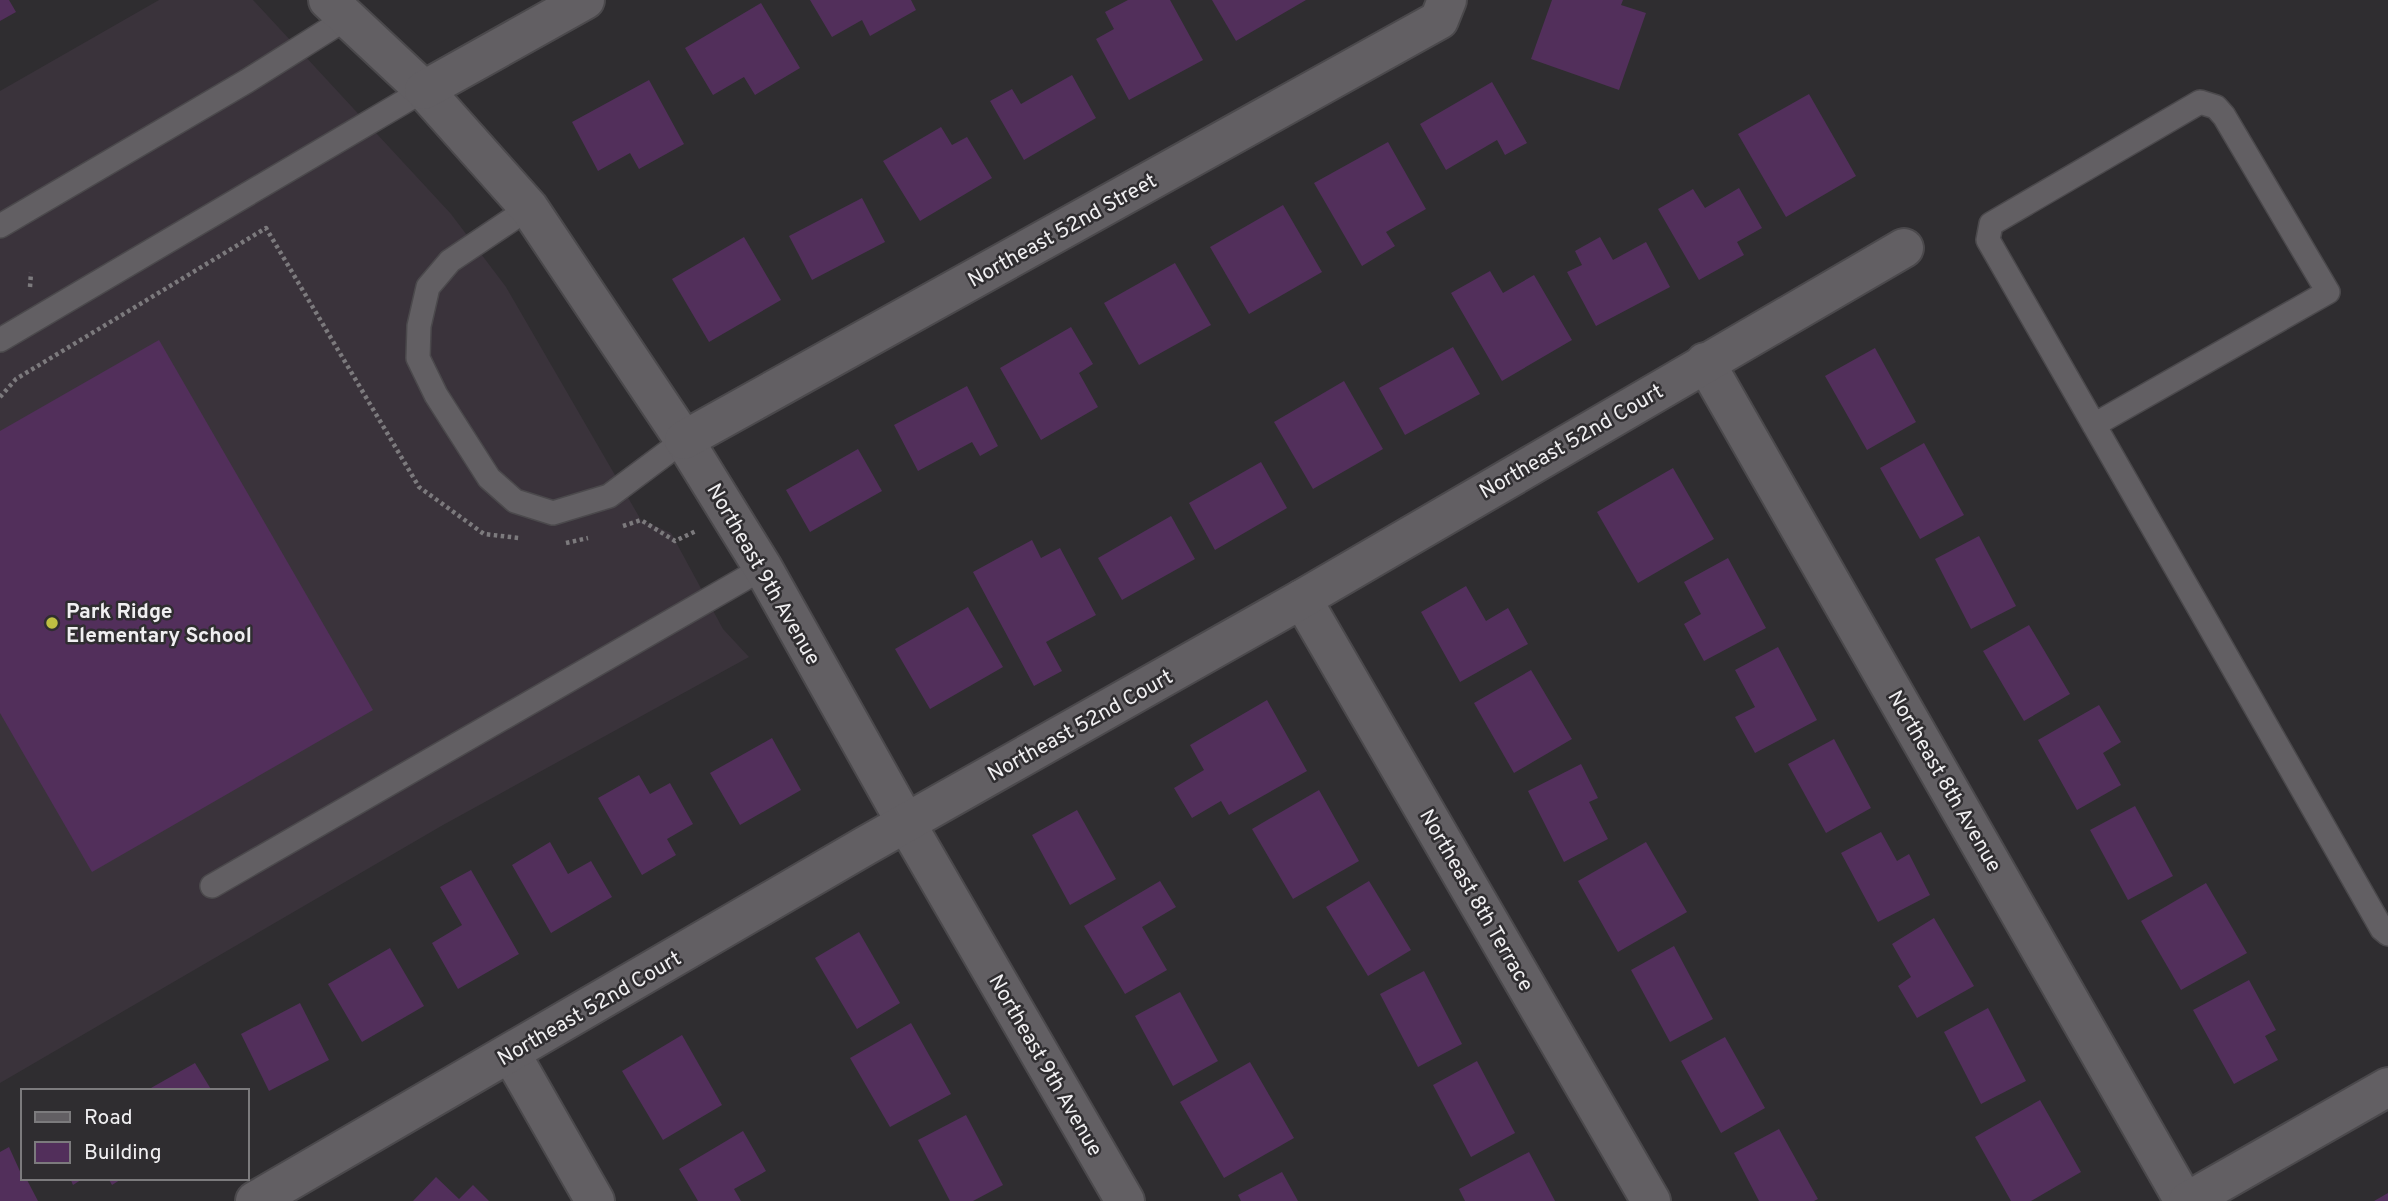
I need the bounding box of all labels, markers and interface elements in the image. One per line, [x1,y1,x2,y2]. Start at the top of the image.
street label: Northeast 52nd Street [964,168,1162,294]
street label: Northeast 52nd Court [1475,379,1669,506]
street label: Northeast 9th Avenue [700,479,826,671]
place label: Park Ridge Elementary School [66,599,252,650]
marker: Park Ridge Elementary School [44,615,60,631]
street label: Northeast 52nd Court [983,664,1178,789]
street label: Northeast 8th Avenue [1881,686,2007,877]
street label: Northeast 8th Terrace [1412,805,1539,997]
street label: Northeast 52nd Court [493,946,687,1073]
street label: Northeast 9th Avenue [982,970,1108,1162]
legend [21,1089,248,1180]
text: Road [84,1105,133,1132]
text: Building [84,1140,162,1167]

